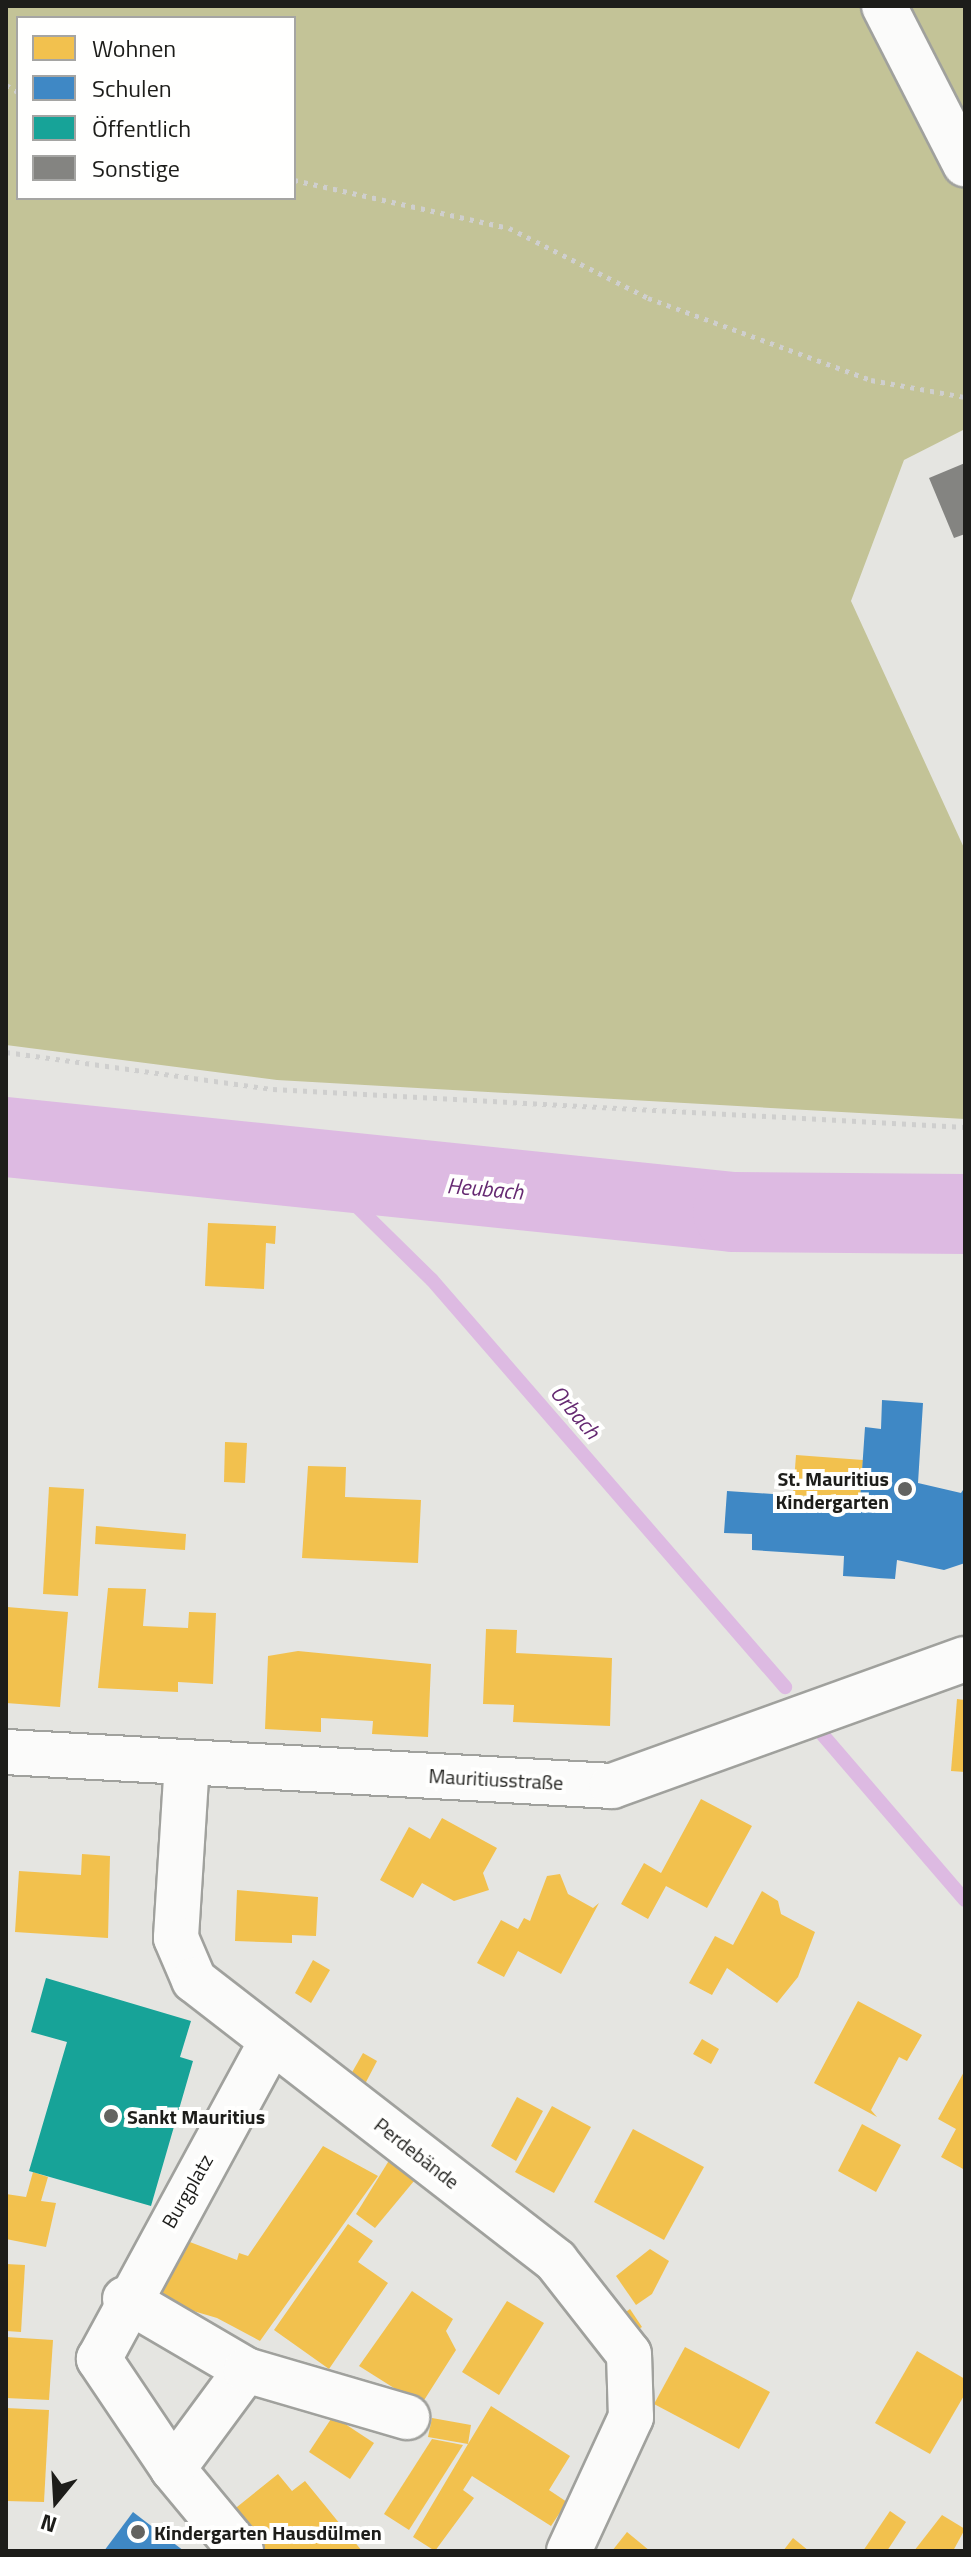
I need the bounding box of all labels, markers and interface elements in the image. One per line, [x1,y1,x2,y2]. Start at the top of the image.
legend [16,16,296,200]
text: Wohnen [92,30,176,66]
text: Schulen [92,70,172,106]
text: Öffentlich [92,110,191,146]
text: Sonstige [92,150,180,186]
water label: Heubach [446,1173,524,1205]
water label: Orbach [544,1380,606,1444]
place label: St. Mauritius Kindergarten [775,1466,889,1513]
marker: St. Mauritius Kindergarten [896,1480,914,1498]
street label: Mauritiusstraße [428,1763,564,1795]
place label: Sankt Mauritius [127,2104,265,2128]
marker: Sankt Mauritius [102,2107,120,2125]
street label: Perdebände [370,2112,464,2194]
street label: Burgplatz [156,2150,218,2232]
north arrow [16,2461,96,2541]
text: N [36,2505,61,2542]
place label: Kindergarten Hausdülmen [154,2520,382,2544]
marker: Kindergarten Hausdülmen [129,2523,147,2541]

